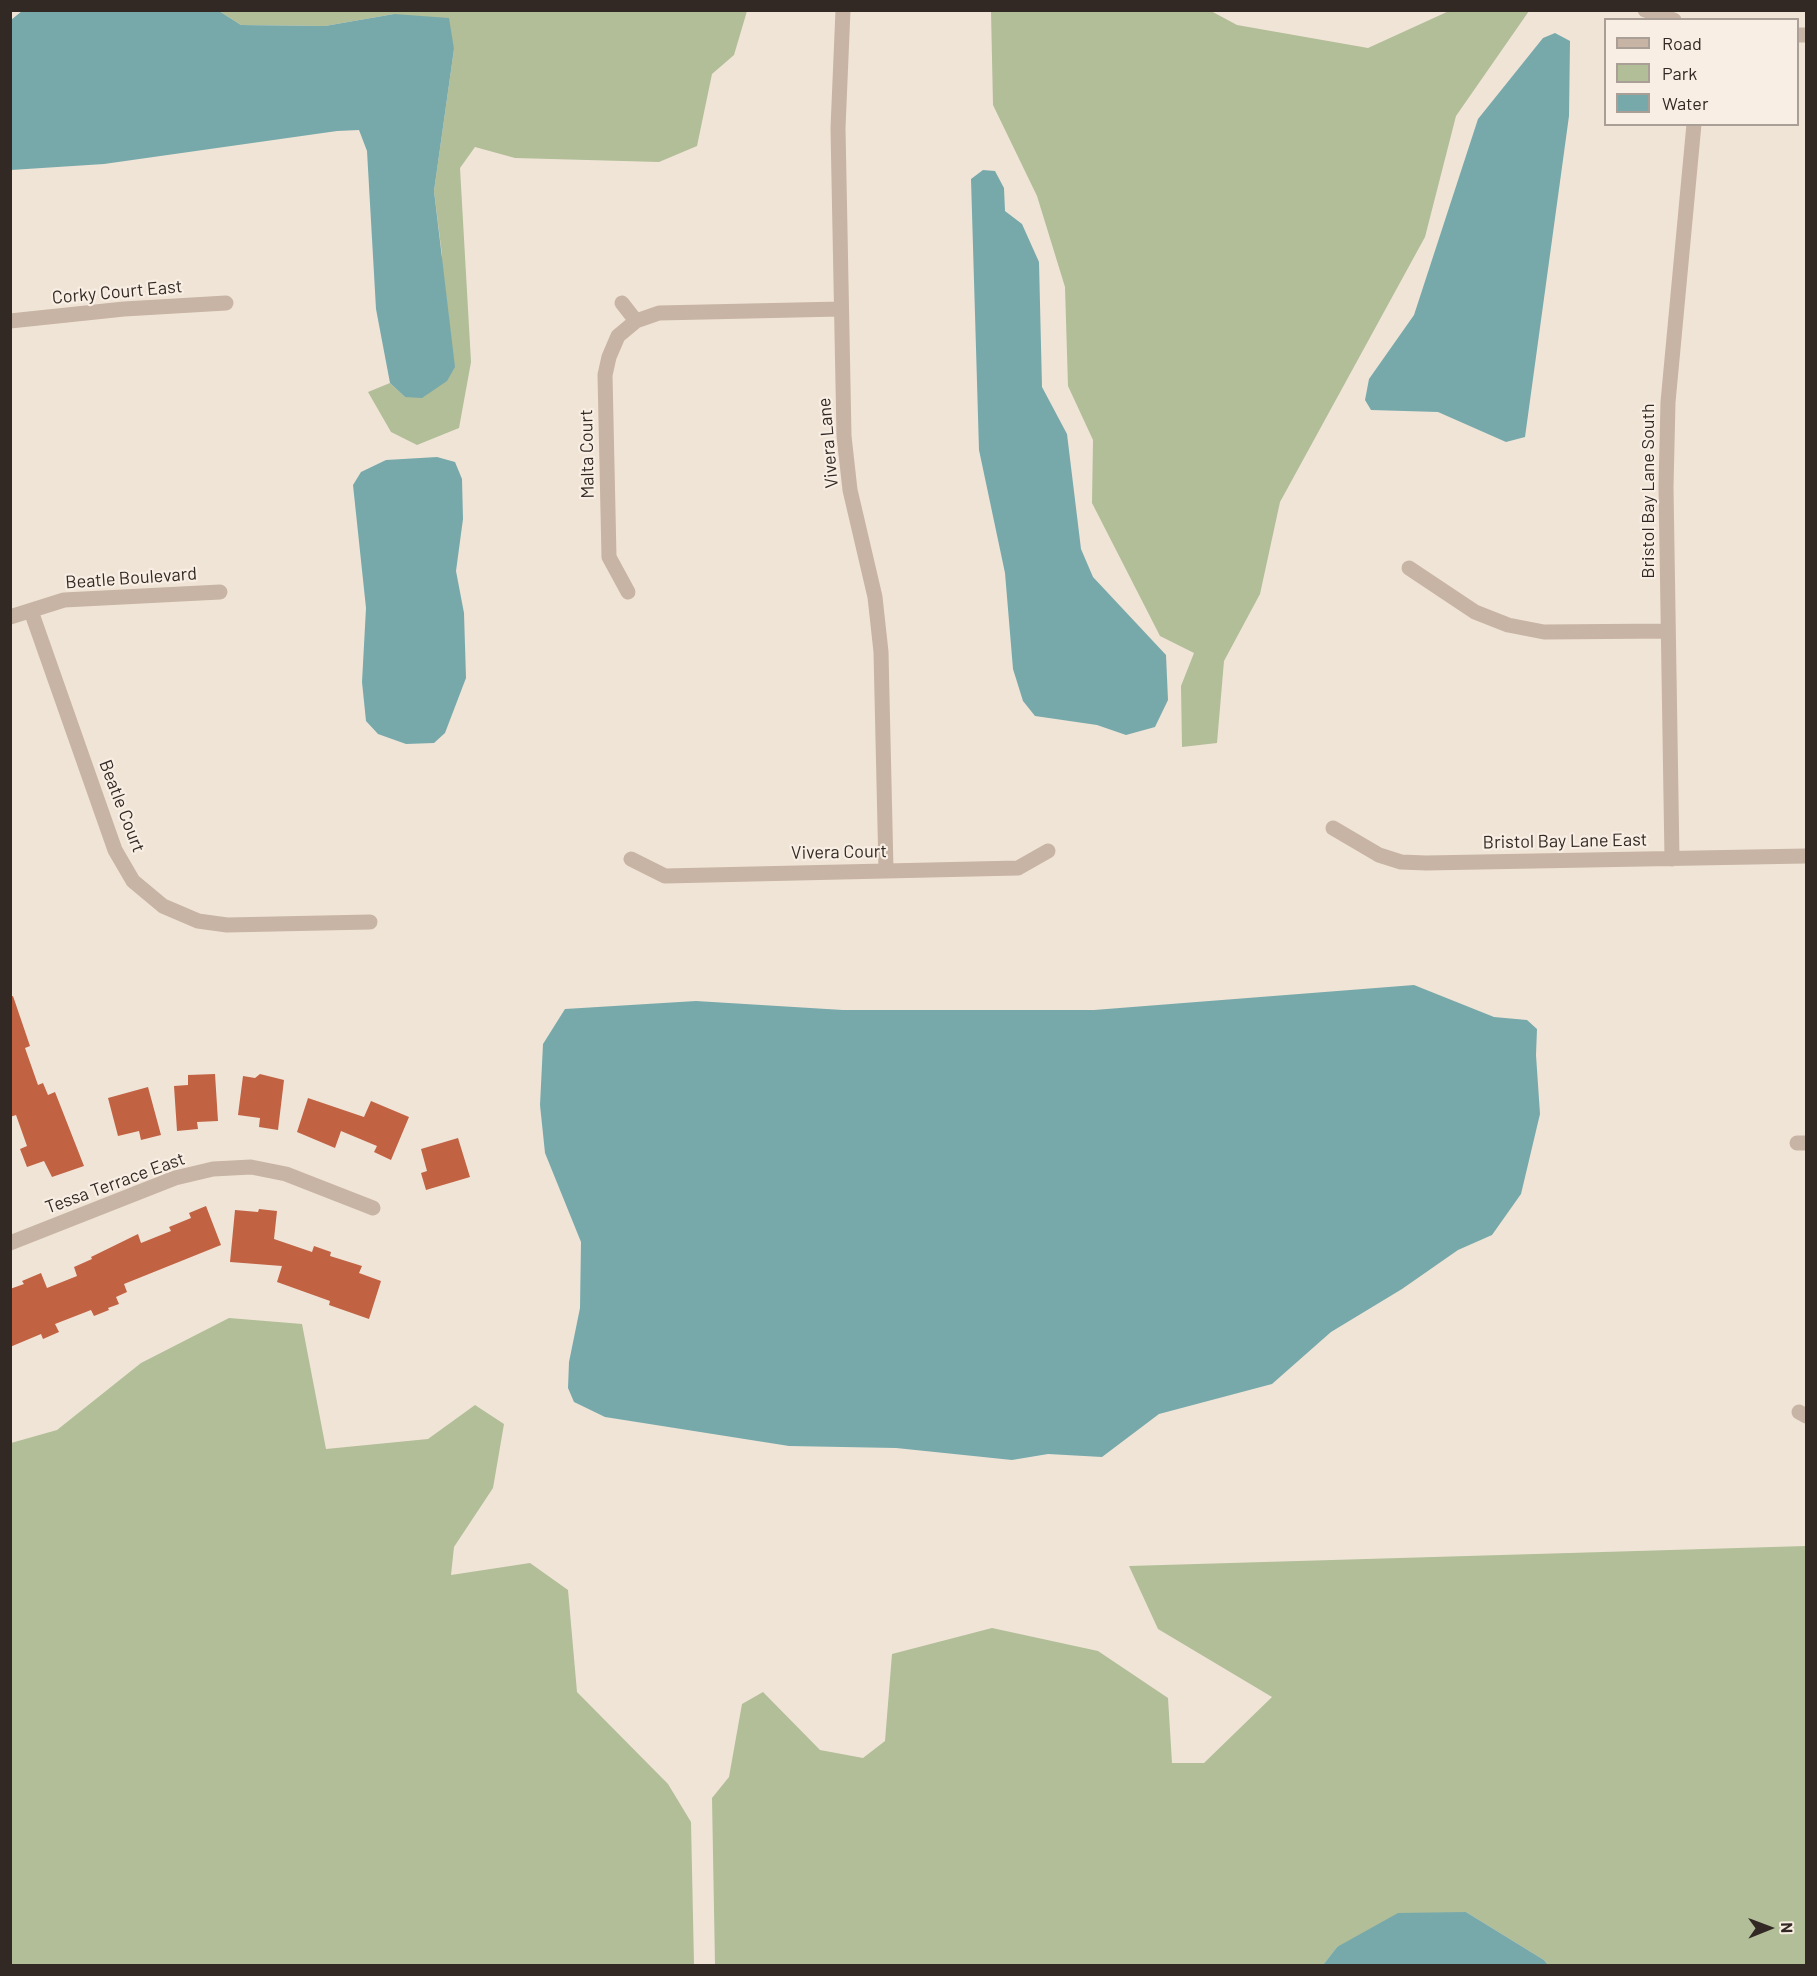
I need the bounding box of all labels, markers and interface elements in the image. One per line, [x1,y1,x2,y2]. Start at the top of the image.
legend [1604,18,1799,126]
text: Road [1662,32,1702,54]
text: Park [1662,62,1697,84]
text: Water [1662,92,1709,114]
street label: Corky Court East [51,276,183,308]
street label: Vivera Lane [813,397,843,489]
street label: Bristol Bay Lane South [1637,403,1659,579]
street label: Malta Court [575,409,599,499]
street label: Beatle Boulevard [64,563,198,593]
street label: Beatle Court [94,757,150,855]
street label: Bristol Bay Lane East [1483,829,1647,853]
street label: Vivera Court [791,840,887,864]
street label: Tessa Terrace East [42,1148,188,1218]
north arrow [1739,1898,1799,1958]
text: N [1778,1922,1797,1933]

